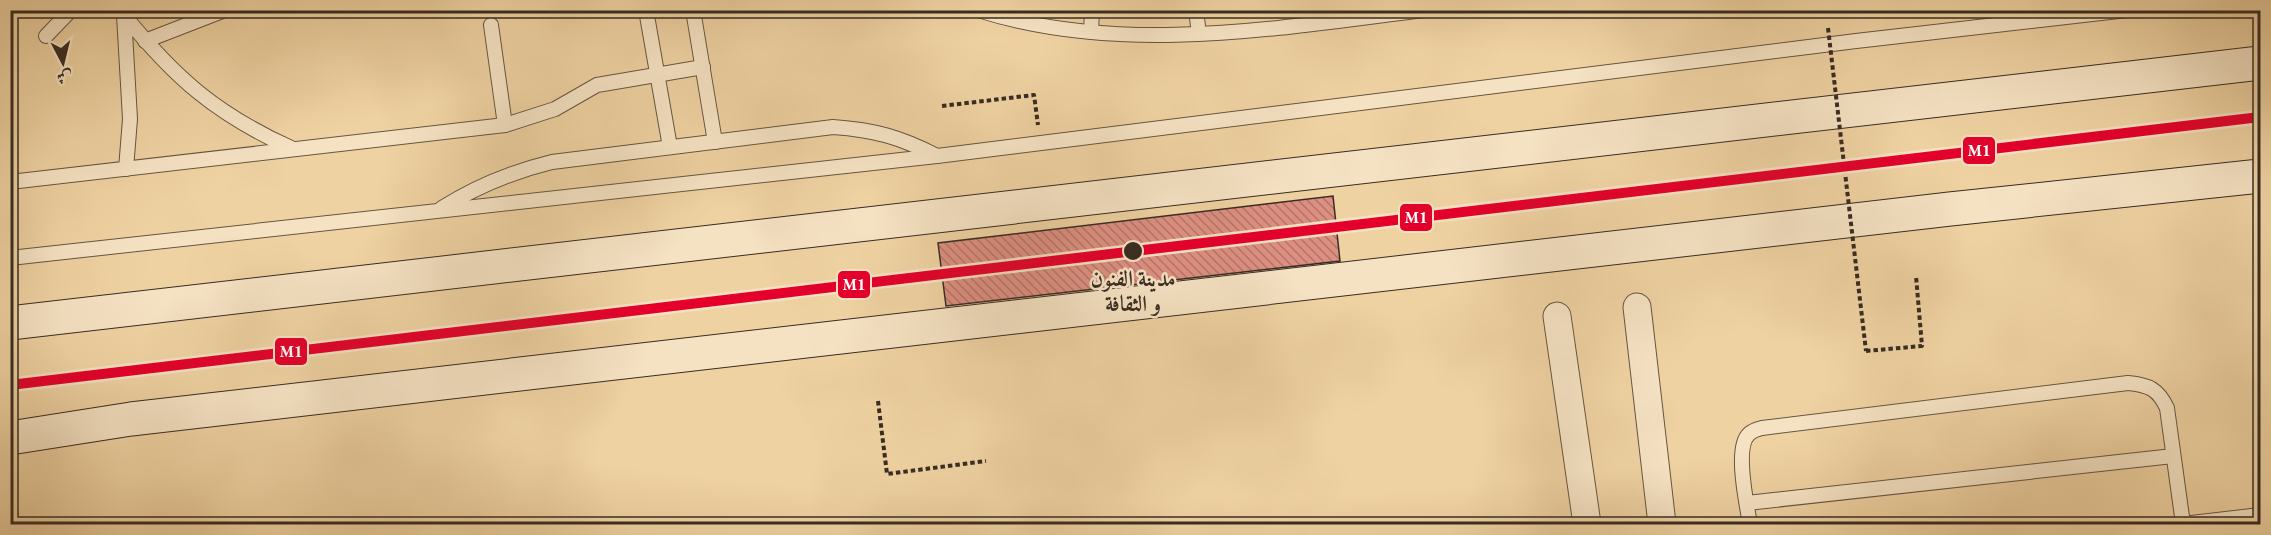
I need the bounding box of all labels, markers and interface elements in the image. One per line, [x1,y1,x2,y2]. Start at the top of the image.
north arrow [33,33,93,93]
text: ش [56,66,74,89]
line badge: M1 [1962,136,1996,165]
text: M1 [1967,140,1991,161]
line badge: M1 [1399,203,1433,232]
text: M1 [1404,207,1428,228]
marker: مدينة الفنون و الثقافة [1122,240,1144,262]
place label: مدينة الفنون و الثقافة [1090,264,1176,318]
line badge: M1 [837,270,871,299]
text: M1 [842,274,866,295]
line badge: M1 [274,337,308,366]
text: M1 [279,341,303,362]

